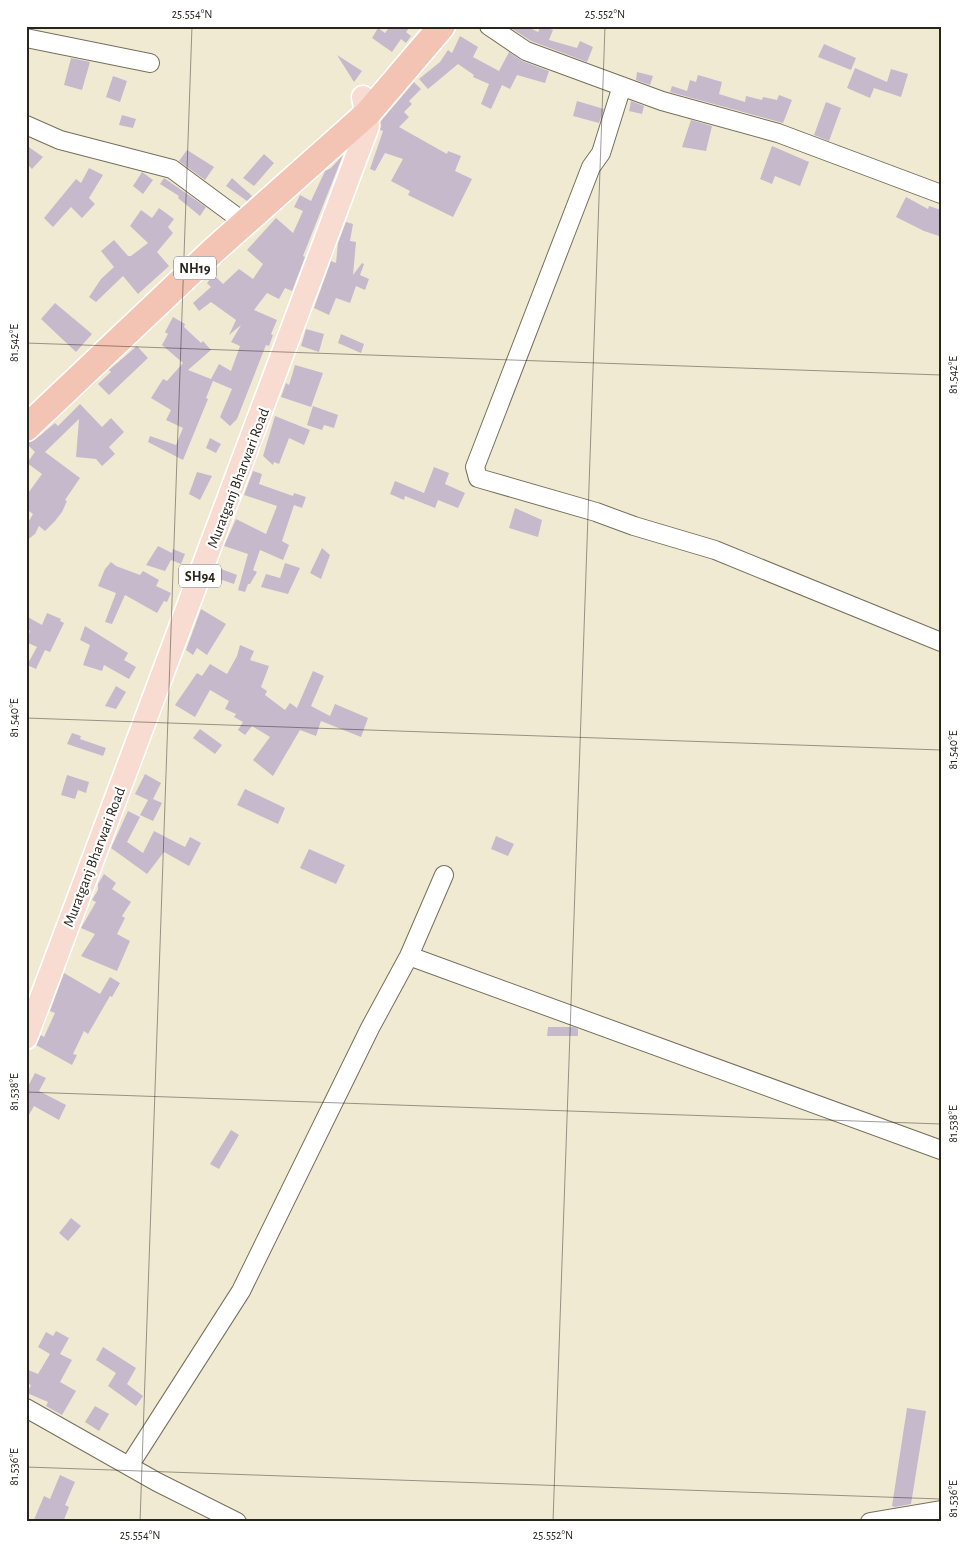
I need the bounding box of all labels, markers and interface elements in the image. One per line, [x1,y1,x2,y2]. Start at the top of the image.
text: 25.554°N [172,8,212,20]
text: 25.552°N [585,8,625,20]
road number: NH19 [174,256,216,280]
text: 81.542°E [8,324,20,362]
text: 81.542°E [947,356,959,394]
street label: Muratganj Bharwari Road [205,406,272,550]
road number: SH94 [179,564,221,588]
text: 81.540°E [8,698,20,738]
text: 81.540°E [947,730,959,770]
street label: Muratganj Bharwari Road [61,785,128,929]
text: 81.538°E [8,1073,20,1111]
text: 81.538°E [947,1105,959,1143]
text: 81.536°E [8,1448,20,1486]
text: 81.536°E [947,1480,959,1518]
text: 25.554°N [120,1529,160,1541]
text: 25.552°N [533,1529,573,1541]

